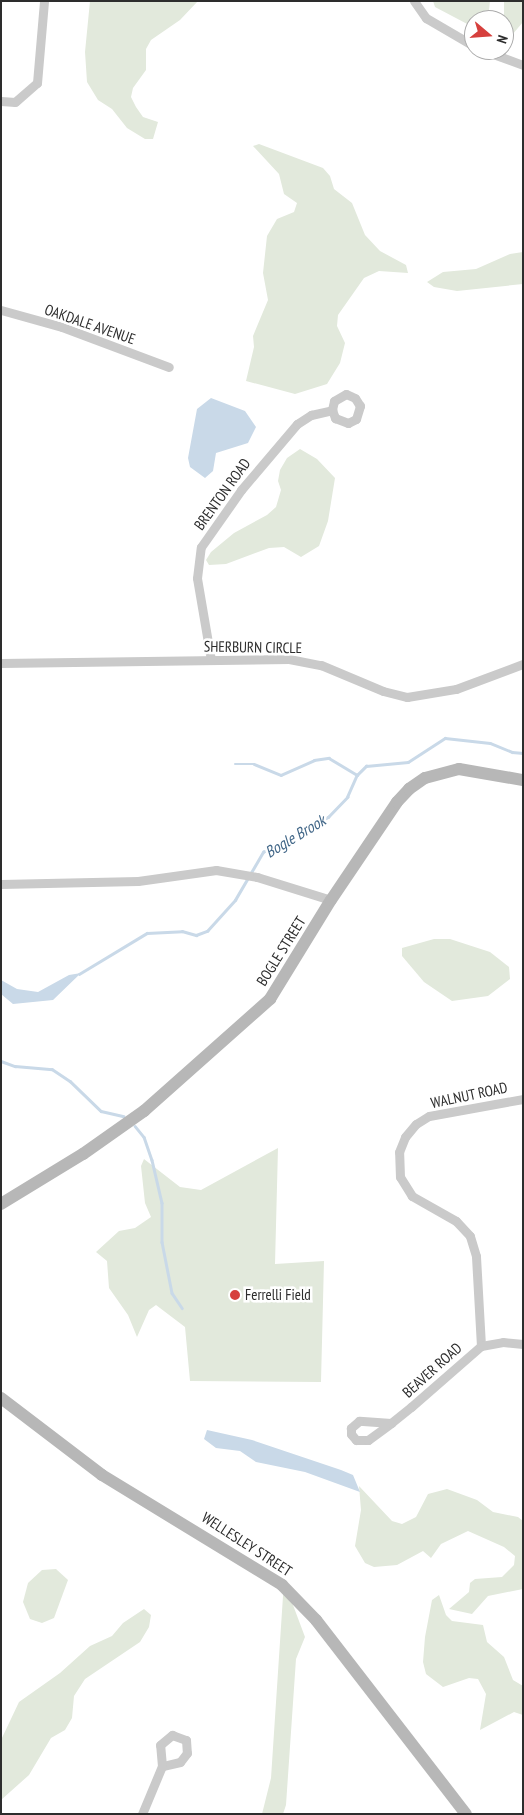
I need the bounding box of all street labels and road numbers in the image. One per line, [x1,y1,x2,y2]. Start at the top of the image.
street label: OAKDALE AVENUE [42,300,138,348]
street label: BRENTON ROAD [190,455,254,533]
street label: SHERBURN CIRCLE [204,637,302,657]
street label: BOGLE STREET [253,913,309,989]
street label: WALNUT ROAD [429,1078,509,1112]
street label: BEAVER ROAD [399,1339,465,1401]
street label: WELLESLEY STREET [198,1508,296,1580]

